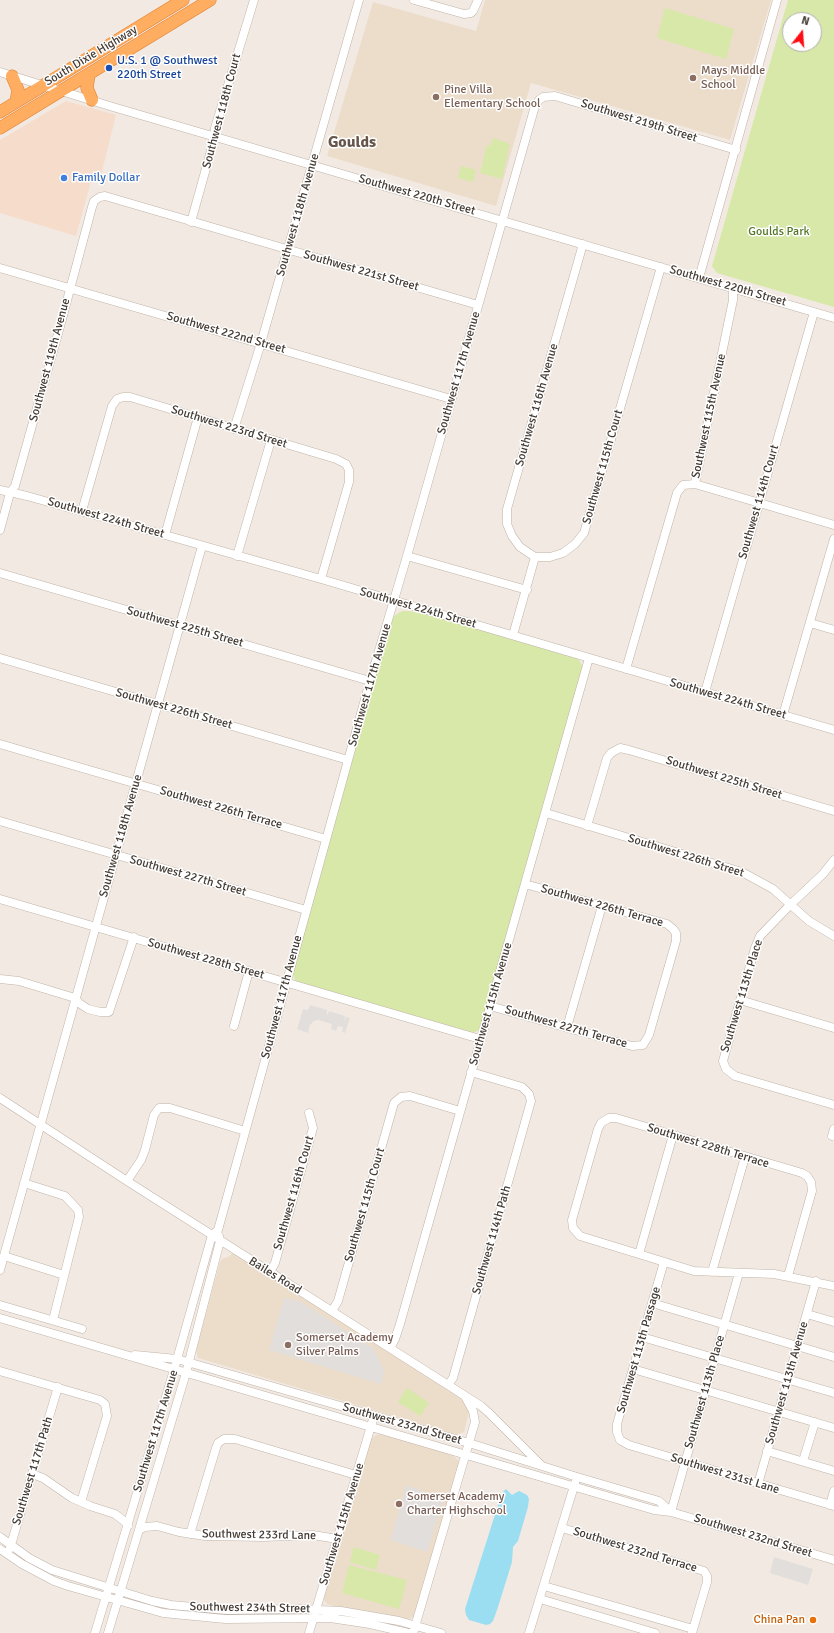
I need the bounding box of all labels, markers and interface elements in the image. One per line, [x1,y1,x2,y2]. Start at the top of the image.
north arrow [782,12,822,52]
text: N [800,14,811,28]
street label: South Dixie Highway [42,23,140,89]
street label: Southwest 118th Court [200,52,244,170]
place label: U.S. 1 @ Southwest 220th Street [117,54,217,82]
marker: U.S. 1 @ Southwest 220th Street [104,63,114,73]
place label: Mays Middle School [701,64,765,92]
marker: Mays Middle School [688,73,698,83]
place label: Pine Villa Elementary School [444,83,540,111]
marker: Pine Villa Elementary School [431,92,441,102]
street label: Southwest 219th Street [579,96,699,146]
district label: Goulds [328,133,376,153]
street label: Southwest 118th Avenue [274,152,322,278]
place label: Family Dollar [72,171,140,185]
street label: Southwest 220th Street [357,171,477,219]
marker: Family Dollar [59,173,69,183]
park label: Goulds Park [748,225,810,239]
street label: Southwest 221st Street [302,248,420,294]
street label: Southwest 220th Street [668,262,788,310]
street label: Southwest 119th Avenue [27,297,73,423]
street label: Southwest 222nd Street [165,309,287,357]
street label: Southwest 117th Avenue [435,310,483,436]
street label: Southwest 116th Avenue [513,342,561,468]
street label: Southwest 115th Avenue [689,352,729,480]
street label: Southwest 223rd Street [169,402,289,452]
street label: Southwest 115th Court [580,408,626,526]
street label: Southwest 114th Court [736,443,782,561]
street label: Southwest 224th Street [46,494,166,542]
street label: Southwest 224th Street [358,584,478,632]
street label: Southwest 225th Street [125,603,245,651]
street label: Southwest 117th Avenue [346,622,394,748]
street label: Southwest 224th Street [668,675,788,723]
street label: Southwest 226th Street [114,685,234,733]
street label: Southwest 225th Street [664,753,784,803]
street label: Southwest 118th Avenue [97,773,145,899]
street label: Southwest 226th Terrace [158,784,284,832]
street label: Southwest 226th Street [626,831,746,881]
street label: Southwest 227th Street [128,852,248,900]
street label: Southwest 226th Terrace [539,882,665,930]
street label: Southwest 117th Avenue [259,934,305,1060]
street label: Southwest 228th Street [146,935,266,983]
street label: Southwest 113th Place [718,938,766,1054]
street label: Southwest 115th Avenue [467,941,515,1067]
street label: Southwest 227th Terrace [503,1003,629,1051]
street label: Southwest 228th Terrace [645,1121,771,1171]
street label: Southwest 116th Court [271,1134,317,1252]
street label: Southwest 115th Court [342,1146,388,1264]
street label: Southwest 114th Path [470,1184,514,1296]
street label: Bailes Road [246,1254,304,1298]
street label: Southwest 113th Passage [614,1285,664,1415]
street label: Southwest 113th Avenue [763,1320,811,1446]
place label: Somerset Academy Silver Palms [296,1331,393,1359]
street label: Southwest 113th Place [682,1334,728,1450]
marker: Somerset Academy Silver Palms [283,1340,293,1350]
street label: Southwest 117th Avenue [131,1368,181,1494]
street label: Southwest 232nd Street [341,1400,463,1448]
street label: Southwest 117th Path [10,1415,56,1527]
street label: Southwest 231st Lane [669,1451,781,1497]
street label: Southwest 115th Avenue [317,1461,367,1587]
place label: Somerset Academy Charter Highschool [407,1490,506,1518]
marker: Somerset Academy Charter Highschool [394,1499,404,1509]
street label: Southwest 232nd Street [692,1511,814,1561]
street label: Southwest 232nd Terrace [571,1524,699,1576]
street label: Southwest 233rd Lane [202,1527,316,1543]
street label: Southwest 234th Street [190,1600,310,1616]
place label: China Pan [754,1613,805,1627]
marker: China Pan [808,1615,818,1625]

